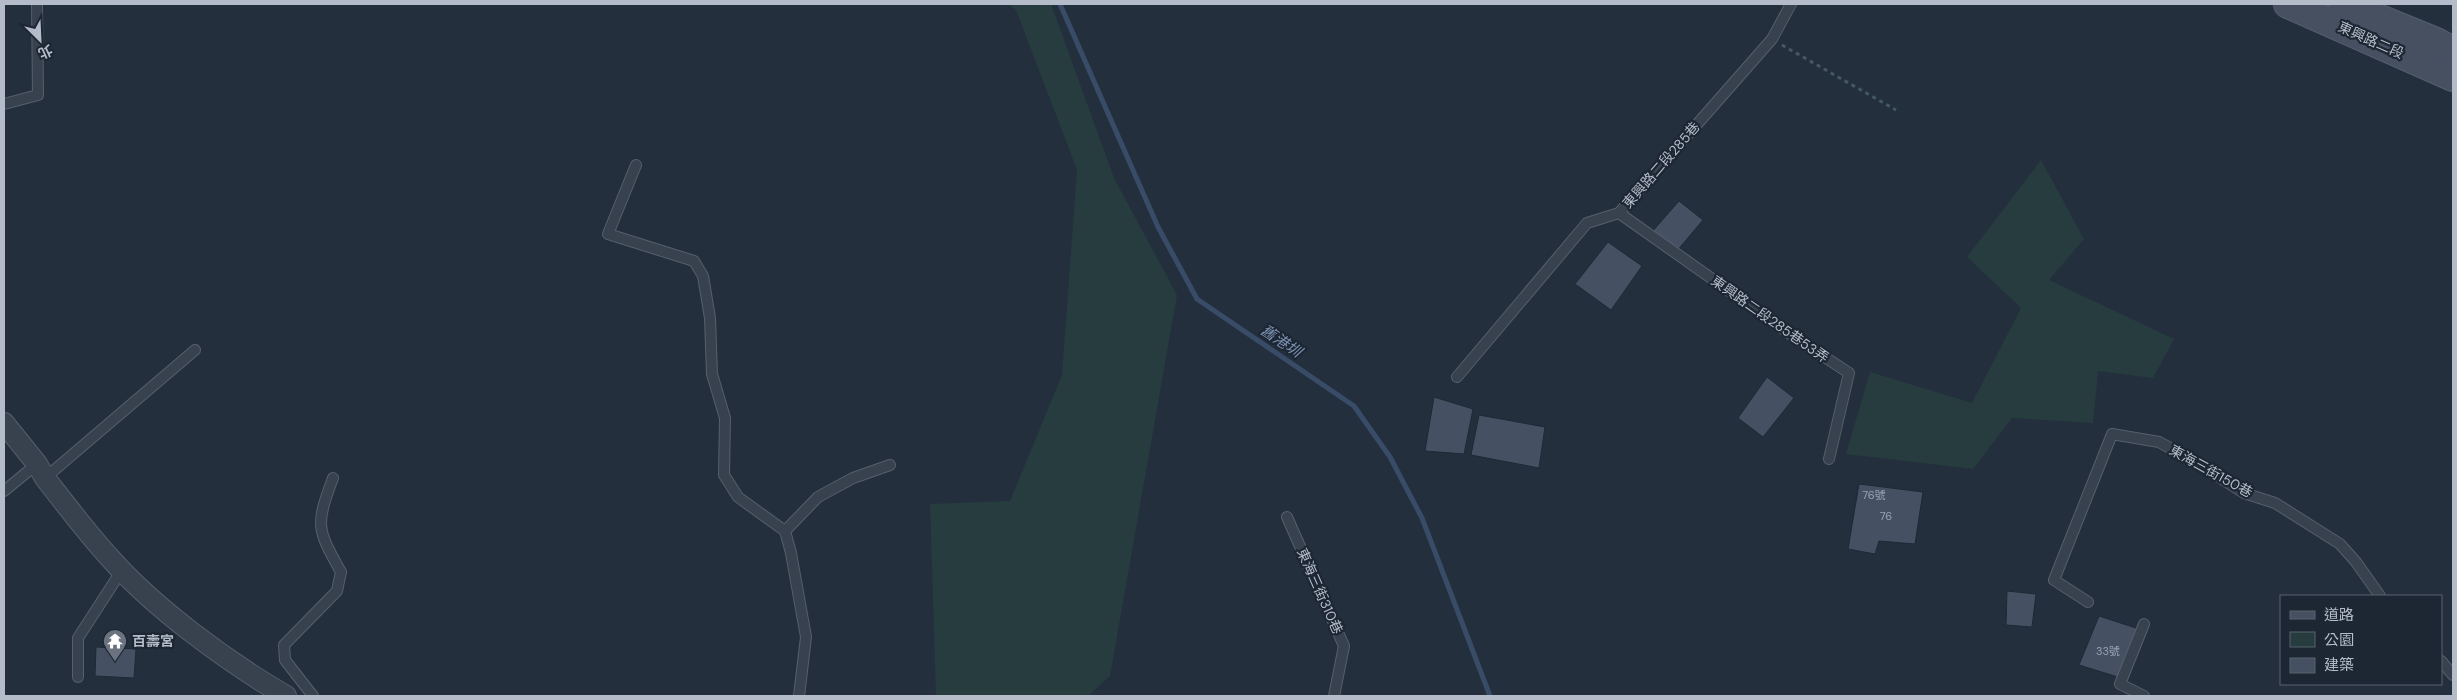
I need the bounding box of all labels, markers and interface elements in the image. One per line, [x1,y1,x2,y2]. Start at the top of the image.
north arrow [15,15,65,65]
street label: 東興路二段 [2335,18,2407,62]
text: 北 [35,41,55,63]
street label: 東興路二段285巷 [1618,118,1704,212]
street label: 東興路二段285巷53弄 [1708,272,1832,366]
water label: 舊港圳 [1257,320,1307,363]
street label: 東海三街150巷 [2166,441,2256,501]
house number: 76號 [1862,488,1886,502]
house number: 76 [1880,509,1892,523]
street label: 東海三街310巷 [1293,545,1347,637]
legend [2280,595,2442,685]
text: 道路 [2324,605,2354,625]
temple icon: 百壽宮 [102,628,128,662]
text: 公園 [2324,630,2354,650]
place label: 百壽宮 [132,632,174,650]
house number: 33號 [2096,644,2120,658]
text: 建築 [2324,655,2354,675]

